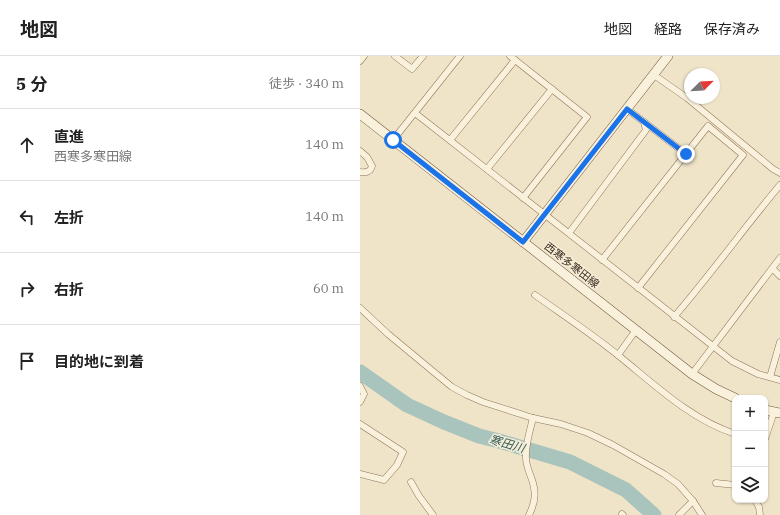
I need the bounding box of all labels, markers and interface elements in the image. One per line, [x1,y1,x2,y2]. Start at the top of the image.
text: 地図 [20,17,58,41]
text: 地図 [604,20,632,38]
text: 経路 [654,20,682,38]
text: 保存済み [704,20,760,38]
north arrow [684,68,720,104]
text: 5 分 [16,73,47,95]
text: 徒歩 · 340 m [269,75,344,92]
text: 直進 [54,127,84,146]
route start [384,131,402,149]
icon: ahead [16,134,38,156]
text: 140 m [305,136,344,153]
route end [677,145,695,163]
text: 西寒多寒田線 [54,148,132,165]
icon: left [16,206,38,228]
text: 左折 [54,208,84,227]
text: 140 m [305,208,344,225]
street label: 西寒多寒田線 [542,239,602,291]
icon: right [16,278,38,300]
text: 右折 [54,280,84,299]
text: 60 m [313,280,344,297]
icon: arrive [16,350,38,372]
text: 目的地に到着 [54,352,144,371]
map controls [732,395,768,503]
button: + [732,395,768,431]
water label: 寒田川 [488,431,528,456]
button: − [732,431,768,467]
button: layers [732,467,768,503]

